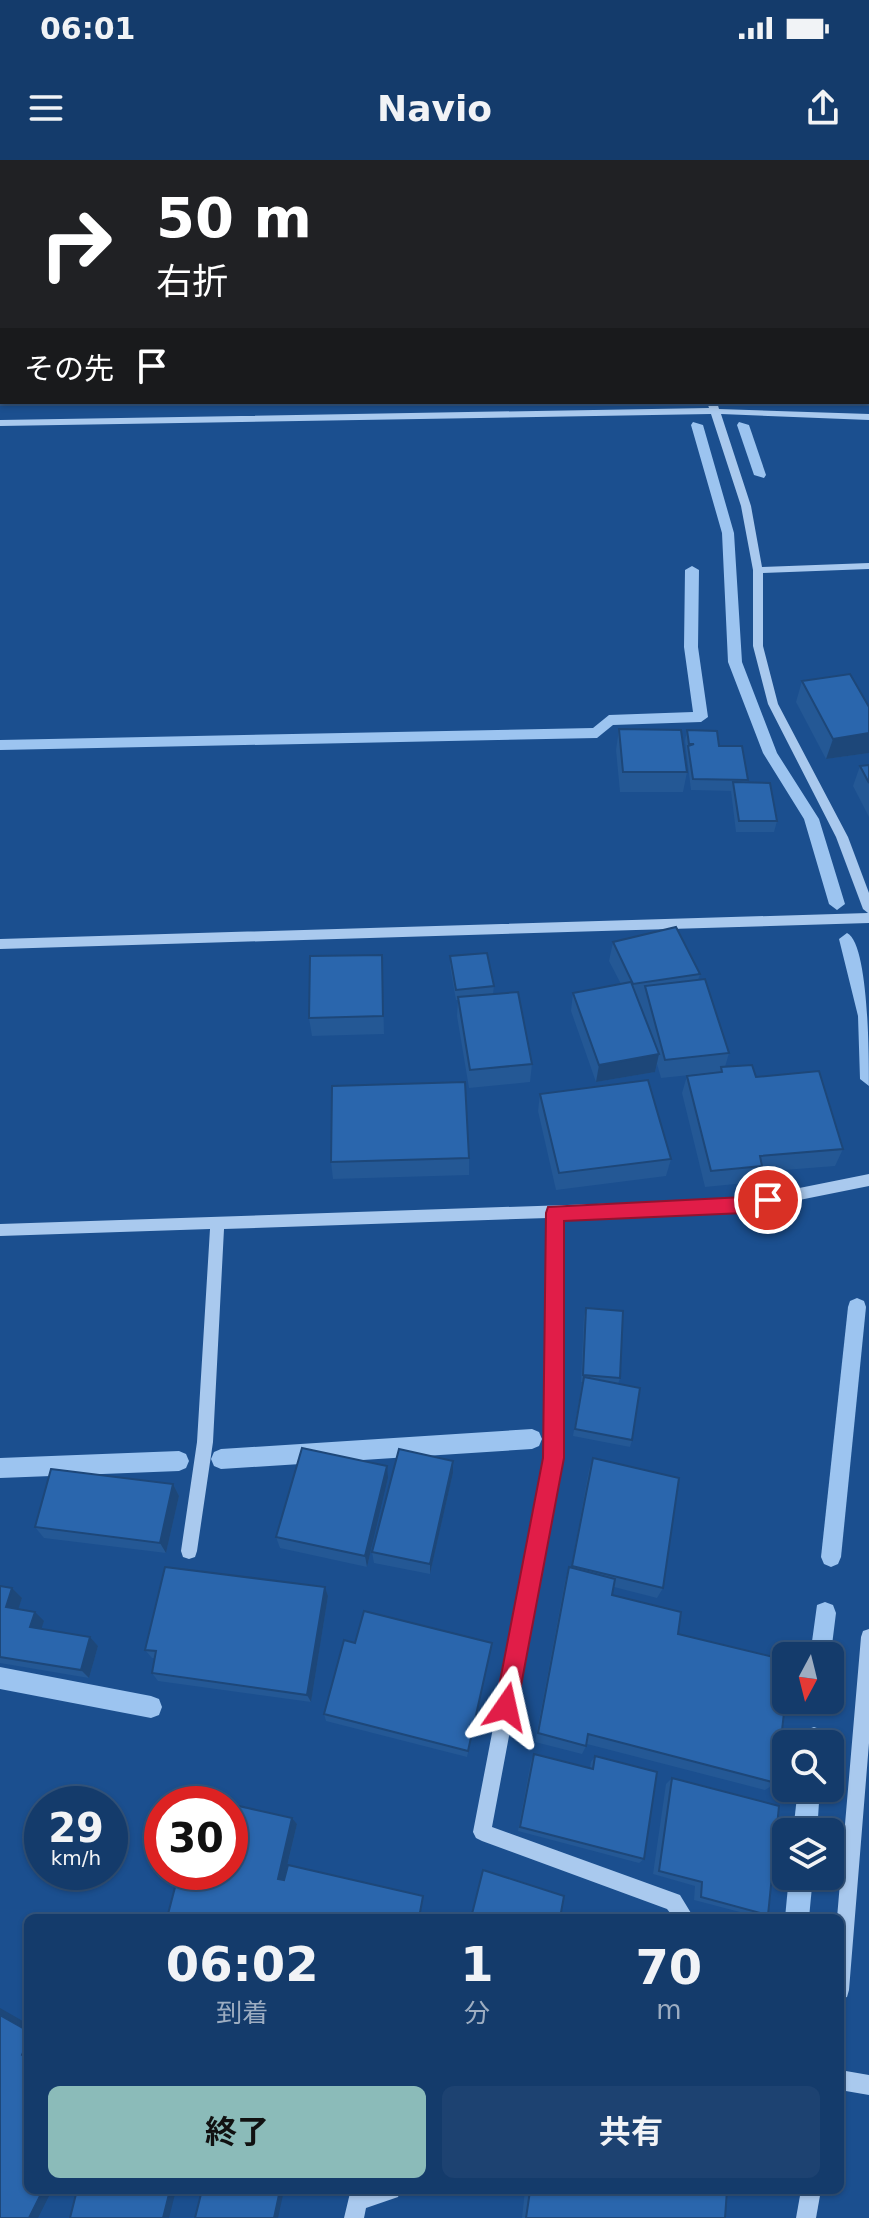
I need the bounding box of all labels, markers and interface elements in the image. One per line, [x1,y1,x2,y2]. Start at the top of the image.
text: 06:01 [40,11,136,46]
icon: menu [24,86,68,130]
icon: share [801,86,845,130]
text: Navio [377,88,492,129]
text: 50 m [156,185,312,250]
icon: right [24,192,128,296]
text: 右折 [156,261,228,302]
icon: arrive [130,344,174,388]
text: その先 [24,351,114,386]
pin [734,1166,802,1234]
icon: arrive [746,1178,790,1222]
north arrow [772,1642,844,1714]
map controls [772,1642,844,1890]
position arrow [464,1665,548,1749]
button: search [772,1730,844,1802]
speed limit sign: 30 [144,1786,248,1890]
text: 29 [48,1805,104,1851]
button: layers [772,1818,844,1890]
text: km/h [51,1846,101,1870]
text: 06:02 [166,1936,319,1992]
text: 1 [460,1936,494,1992]
text: 70 [635,1939,702,1995]
text: m [656,1995,682,2025]
text: 到着 [216,1998,268,2028]
text: 分 [464,1998,490,2028]
button: 終了 [48,2086,426,2178]
button: 共有 [442,2086,820,2178]

